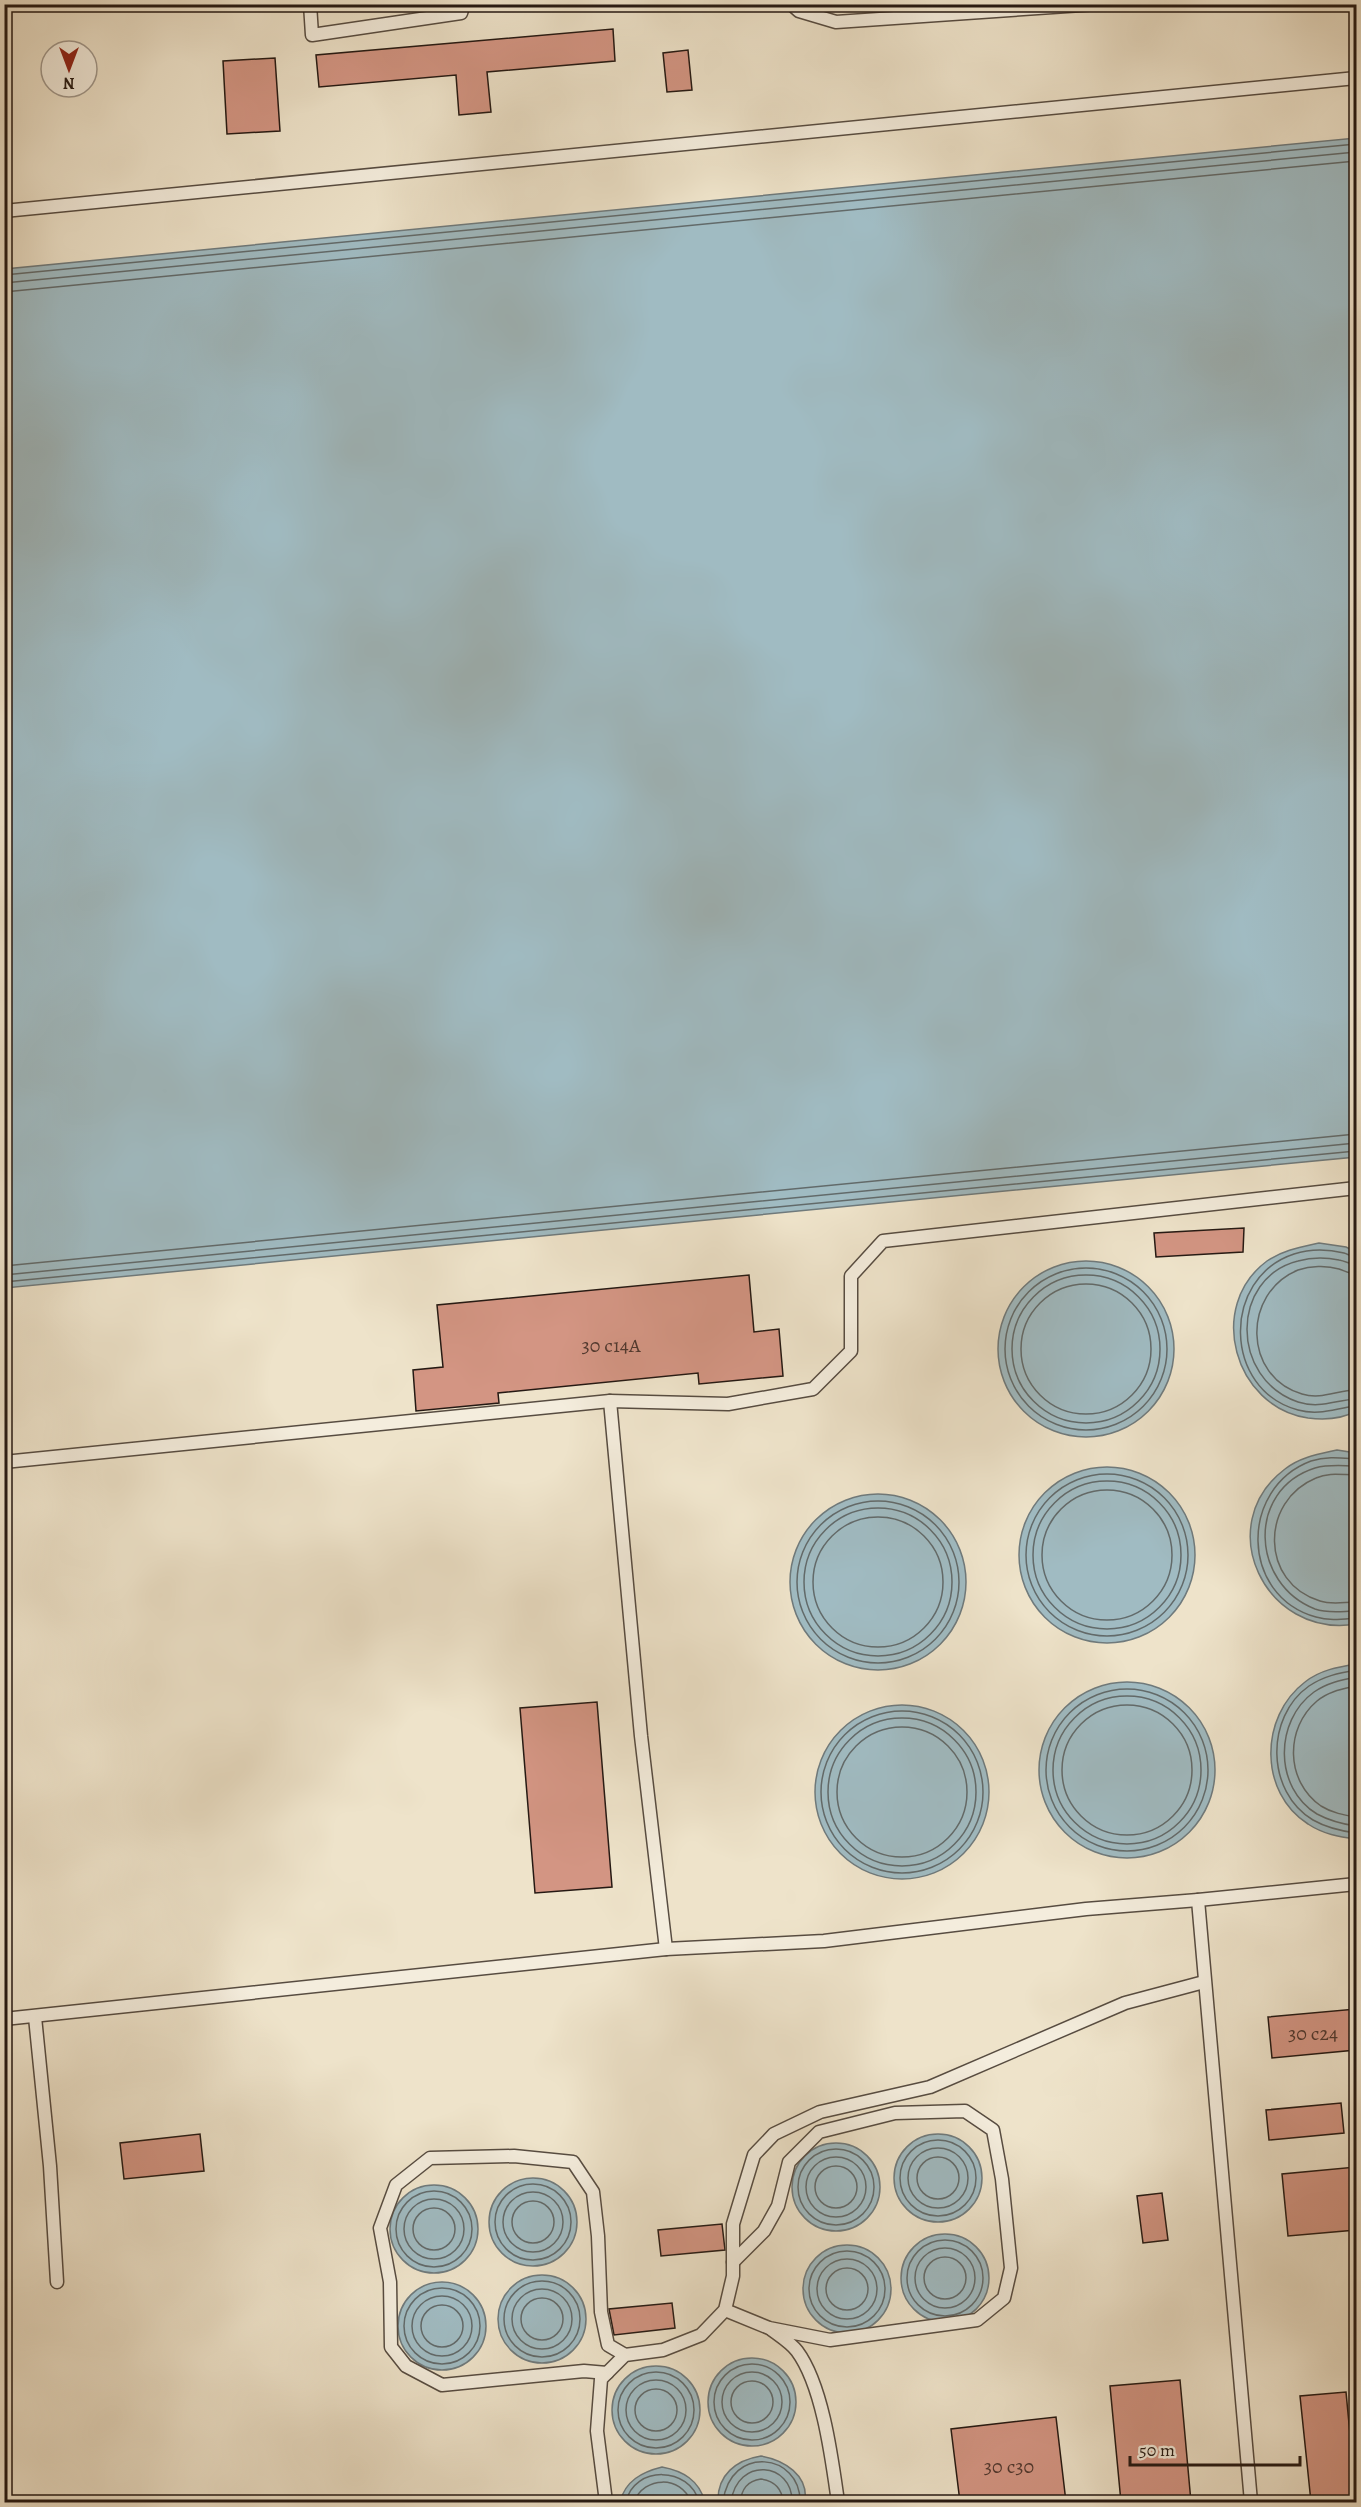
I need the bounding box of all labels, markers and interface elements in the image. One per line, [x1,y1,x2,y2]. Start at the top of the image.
north arrow [39,39,99,99]
text: N [63,72,75,94]
house number: 30 с14А [581,1332,641,1359]
house number: 30 с24 [1288,2020,1338,2047]
scale bar [1130,2429,1300,2467]
text: 50 m [1139,2438,1175,2462]
house number: 30 с30 [984,2453,1034,2480]

